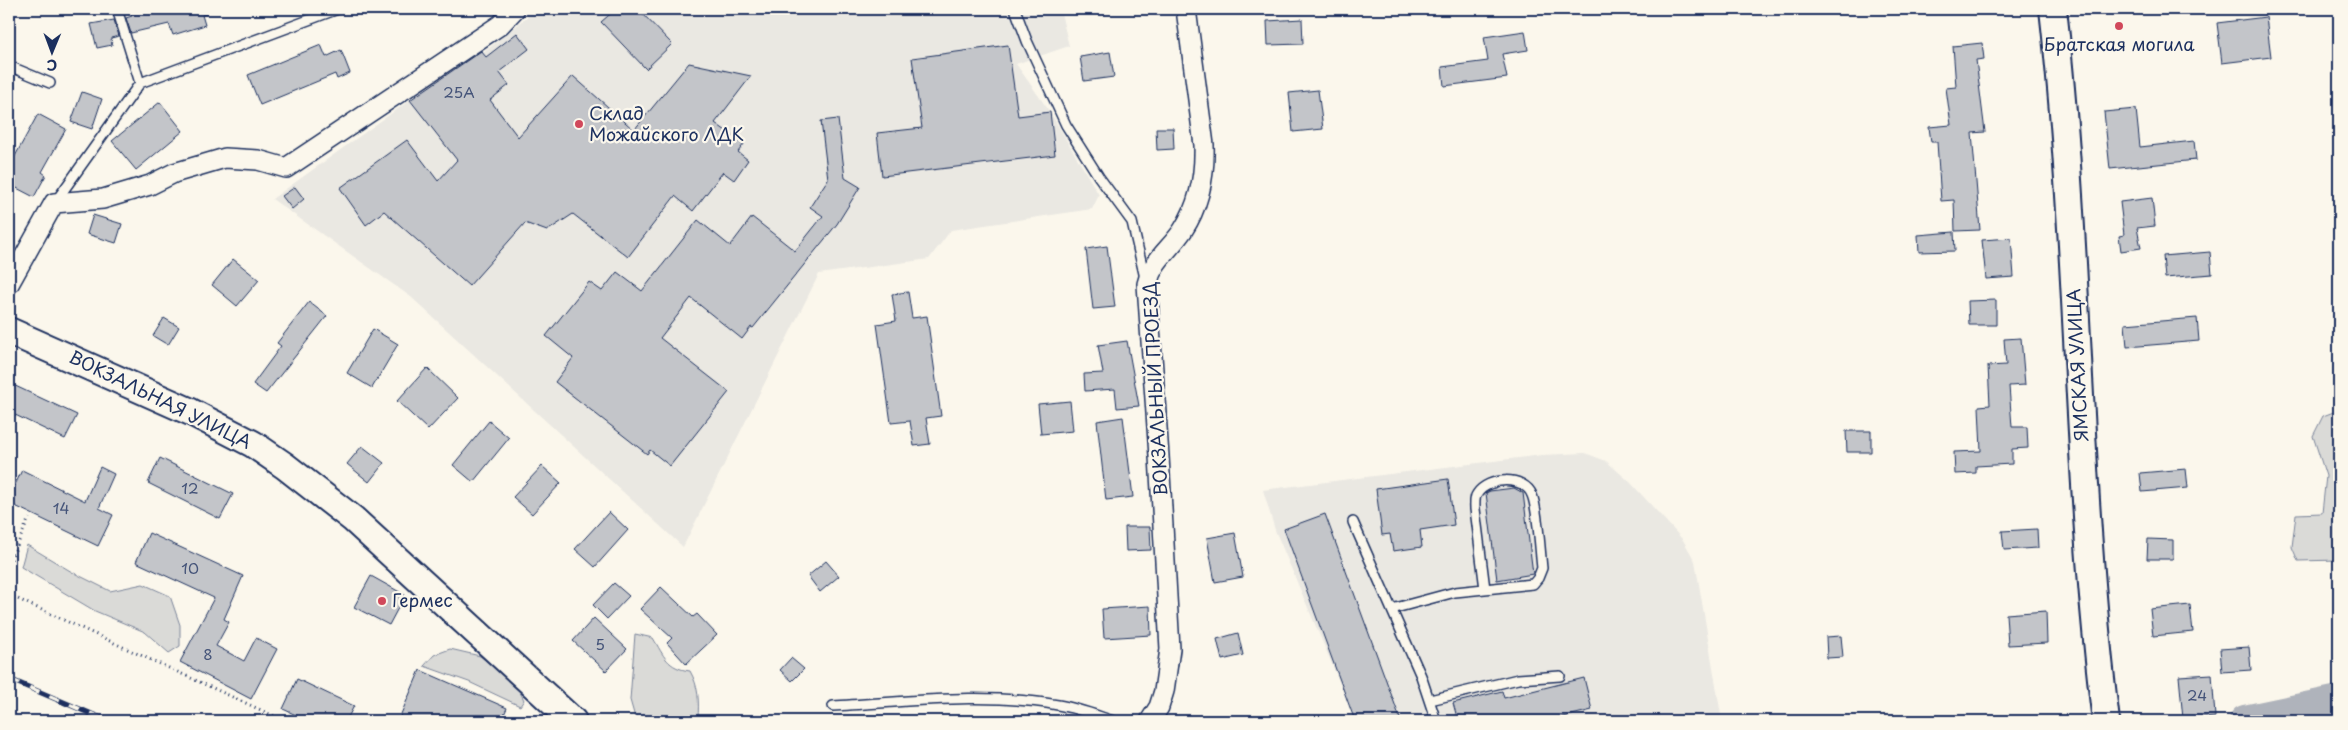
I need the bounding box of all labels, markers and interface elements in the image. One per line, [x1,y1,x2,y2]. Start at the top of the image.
marker: Братская могила [2113,20,2125,32]
north arrow [28,28,78,78]
place label: Братская могила [2043,30,2195,57]
text: С [46,55,57,76]
house number: 25А [443,80,475,103]
place label: Склад Можайского ЛДК [589,99,744,147]
marker: Склад Можайского ЛДК [573,118,585,130]
street label: ВОКЗАЛЬНЫЙ ПРОЕЗД [1135,281,1174,497]
street label: ЯМСКАЯ УЛИЦА [2059,288,2094,442]
street label: ВОКЗАЛЬНАЯ УЛИЦА [65,343,257,455]
house number: 12 [181,476,199,499]
house number: 14 [53,496,69,519]
house number: 10 [181,556,199,579]
place label: Гермес [392,586,453,613]
marker: Гермес [376,595,388,607]
house number: 5 [595,632,605,655]
house number: 8 [203,642,213,665]
house number: 24 [2187,683,2207,706]

